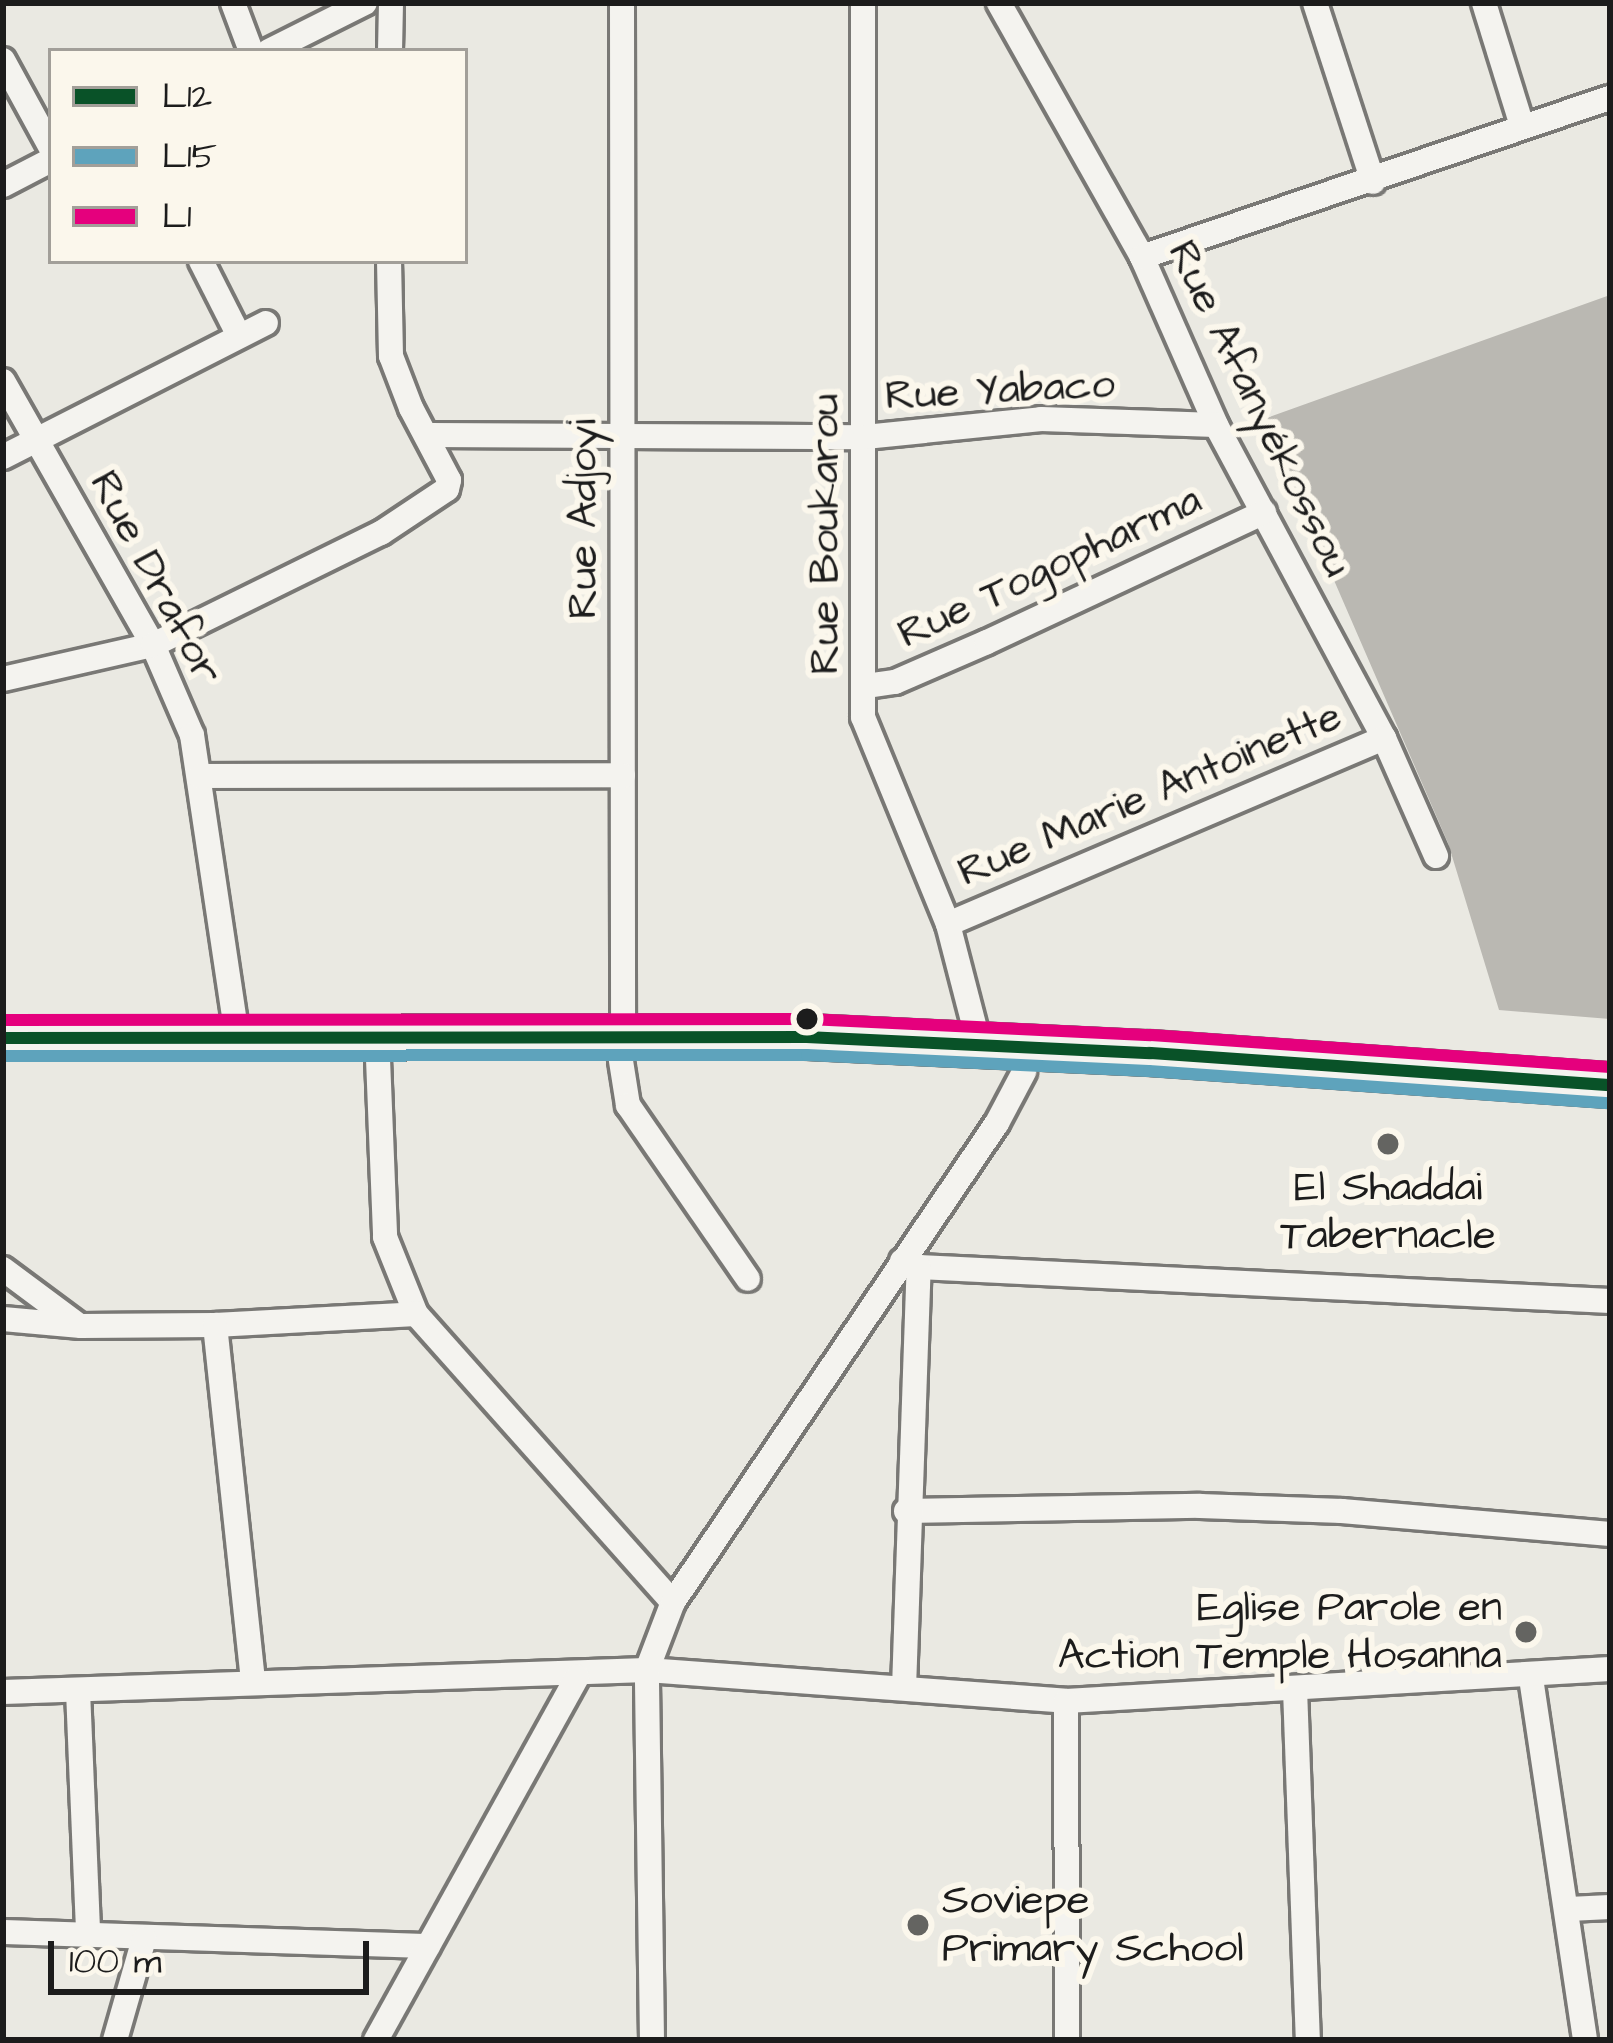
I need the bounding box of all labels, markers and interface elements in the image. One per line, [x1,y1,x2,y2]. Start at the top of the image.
legend [48,48,468,264]
text: L12 [162,71,212,122]
text: L15 [162,131,217,182]
text: L1 [162,191,192,242]
street label: Rue Afanyékossou [1156,233,1362,585]
street label: Rue Yabaco [884,360,1116,422]
street label: Rue Boukarou [801,394,851,674]
street label: Rue Adjoyi [559,419,609,619]
street label: Rue Drafor [78,463,232,693]
street label: Rue Togopharma [890,476,1210,660]
street label: Rue Marie Antoinette [951,691,1349,899]
unlabelled marker [796,1008,818,1030]
marker: El Shaddai Tabernacle [1375,1131,1401,1157]
place label: El Shaddai Tabernacle [1280,1163,1496,1262]
place label: Eglise Parole en Action Temple Hosanna [1058,1583,1502,1682]
marker: Eglise Parole en Action Temple Hosanna [1513,1619,1539,1645]
place label: Soviepe Primary School [942,1876,1244,1974]
marker: Soviepe Primary School [905,1912,931,1938]
scale bar [54,1917,375,1991]
text: 100 m [69,1936,161,1987]

